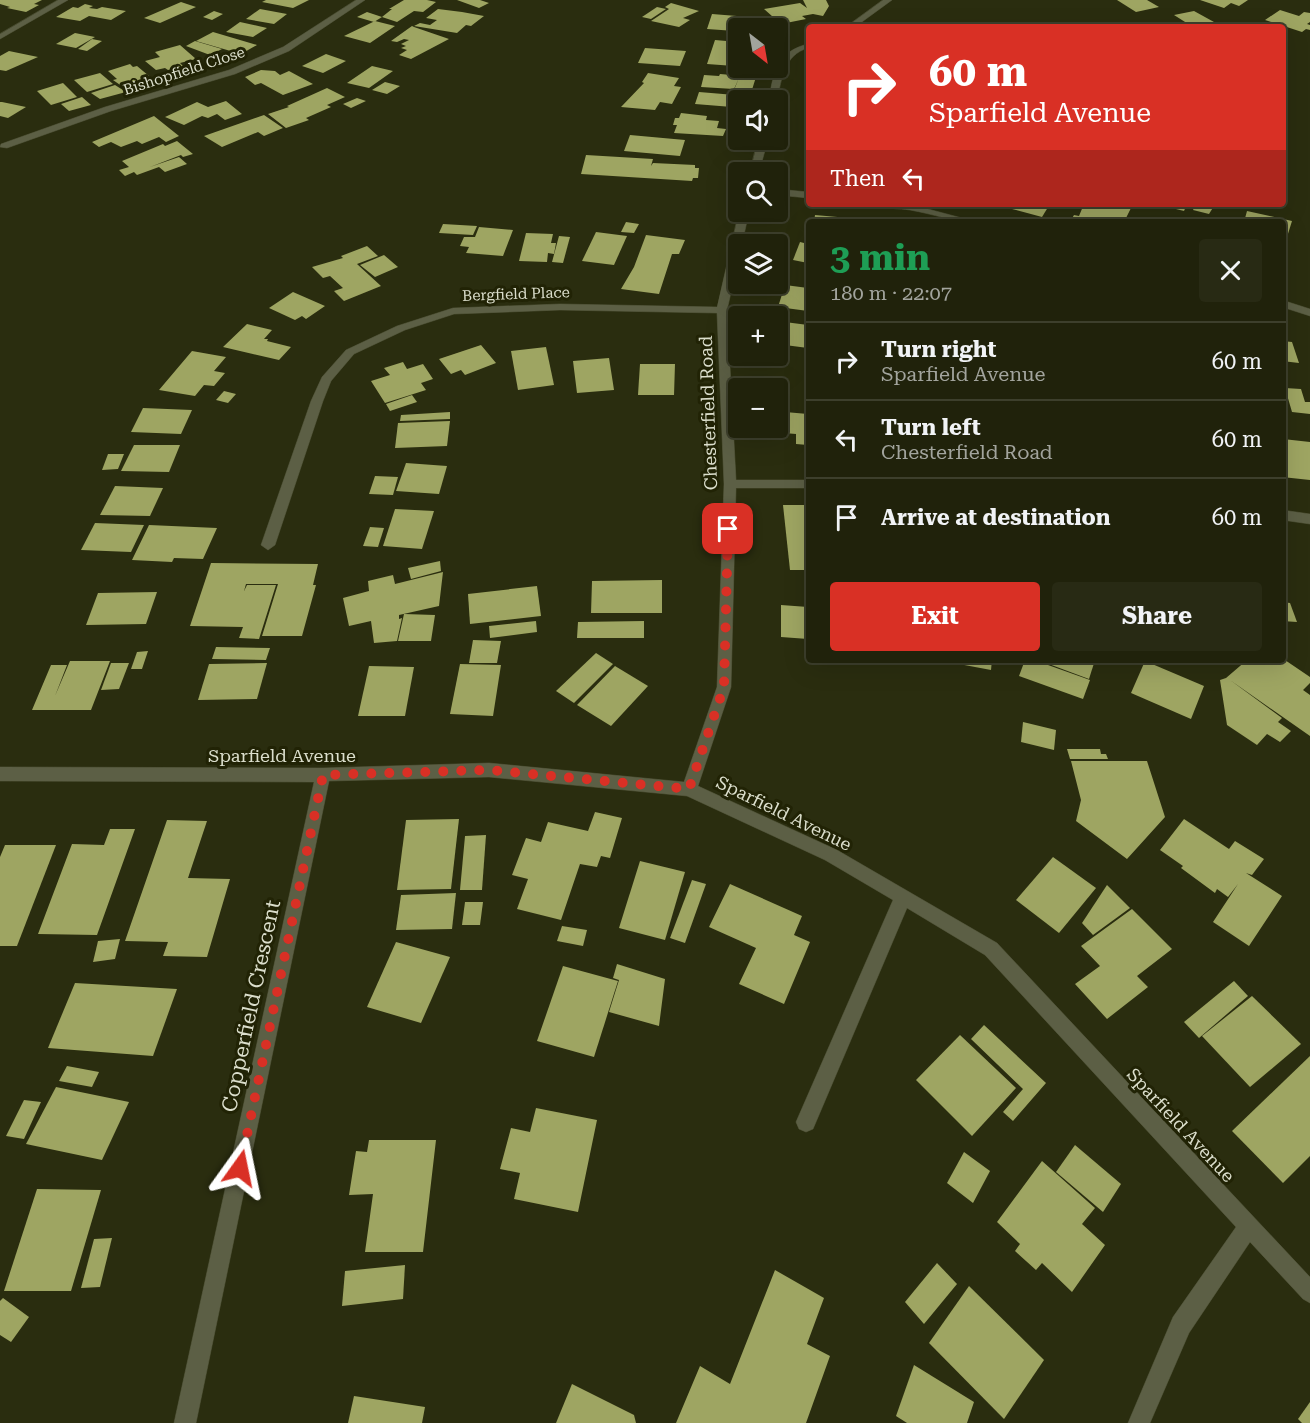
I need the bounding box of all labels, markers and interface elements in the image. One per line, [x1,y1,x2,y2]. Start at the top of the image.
north arrow [728,18,788,78]
map controls [728,18,788,438]
street label: Bishopfield Close [121,43,247,99]
text: 60 m [929,47,1027,96]
icon: right [830,48,908,126]
button: sound [728,90,788,150]
text: Sparfield Avenue [929,97,1151,129]
button: search [728,162,788,222]
icon: left [897,162,930,195]
text: Then [830,166,885,191]
button: layers [728,234,788,294]
text: 3 min [830,237,930,279]
button: close [1199,239,1262,302]
text: 180 m · 22:07 [830,281,952,305]
street label: Bergfield Place [462,283,570,305]
button: + [728,306,788,366]
street label: Chesterfield Road [695,335,721,491]
text: Turn right [881,337,996,362]
icon: right [830,345,863,378]
text: 60 m [1212,349,1262,374]
text: Sparfield Avenue [881,362,1045,386]
button: − [728,378,788,438]
text: Turn left [881,415,981,440]
icon: left [830,423,863,456]
text: 60 m [1212,427,1262,452]
text: Chesterfield Road [881,440,1053,464]
icon: arrive [830,501,863,534]
pin [702,503,753,554]
text: Arrive at destination [881,505,1110,530]
text: 60 m [1212,505,1262,530]
icon: arrive [711,512,744,545]
button: Exit [830,582,1040,651]
button: Share [1052,582,1262,651]
street label: Sparfield Avenue [208,745,356,766]
street label: Sparfield Avenue [713,771,855,855]
street label: Copperfield Crescent [217,898,285,1114]
street label: Sparfield Avenue [1123,1064,1239,1186]
position arrow [208,1136,272,1200]

